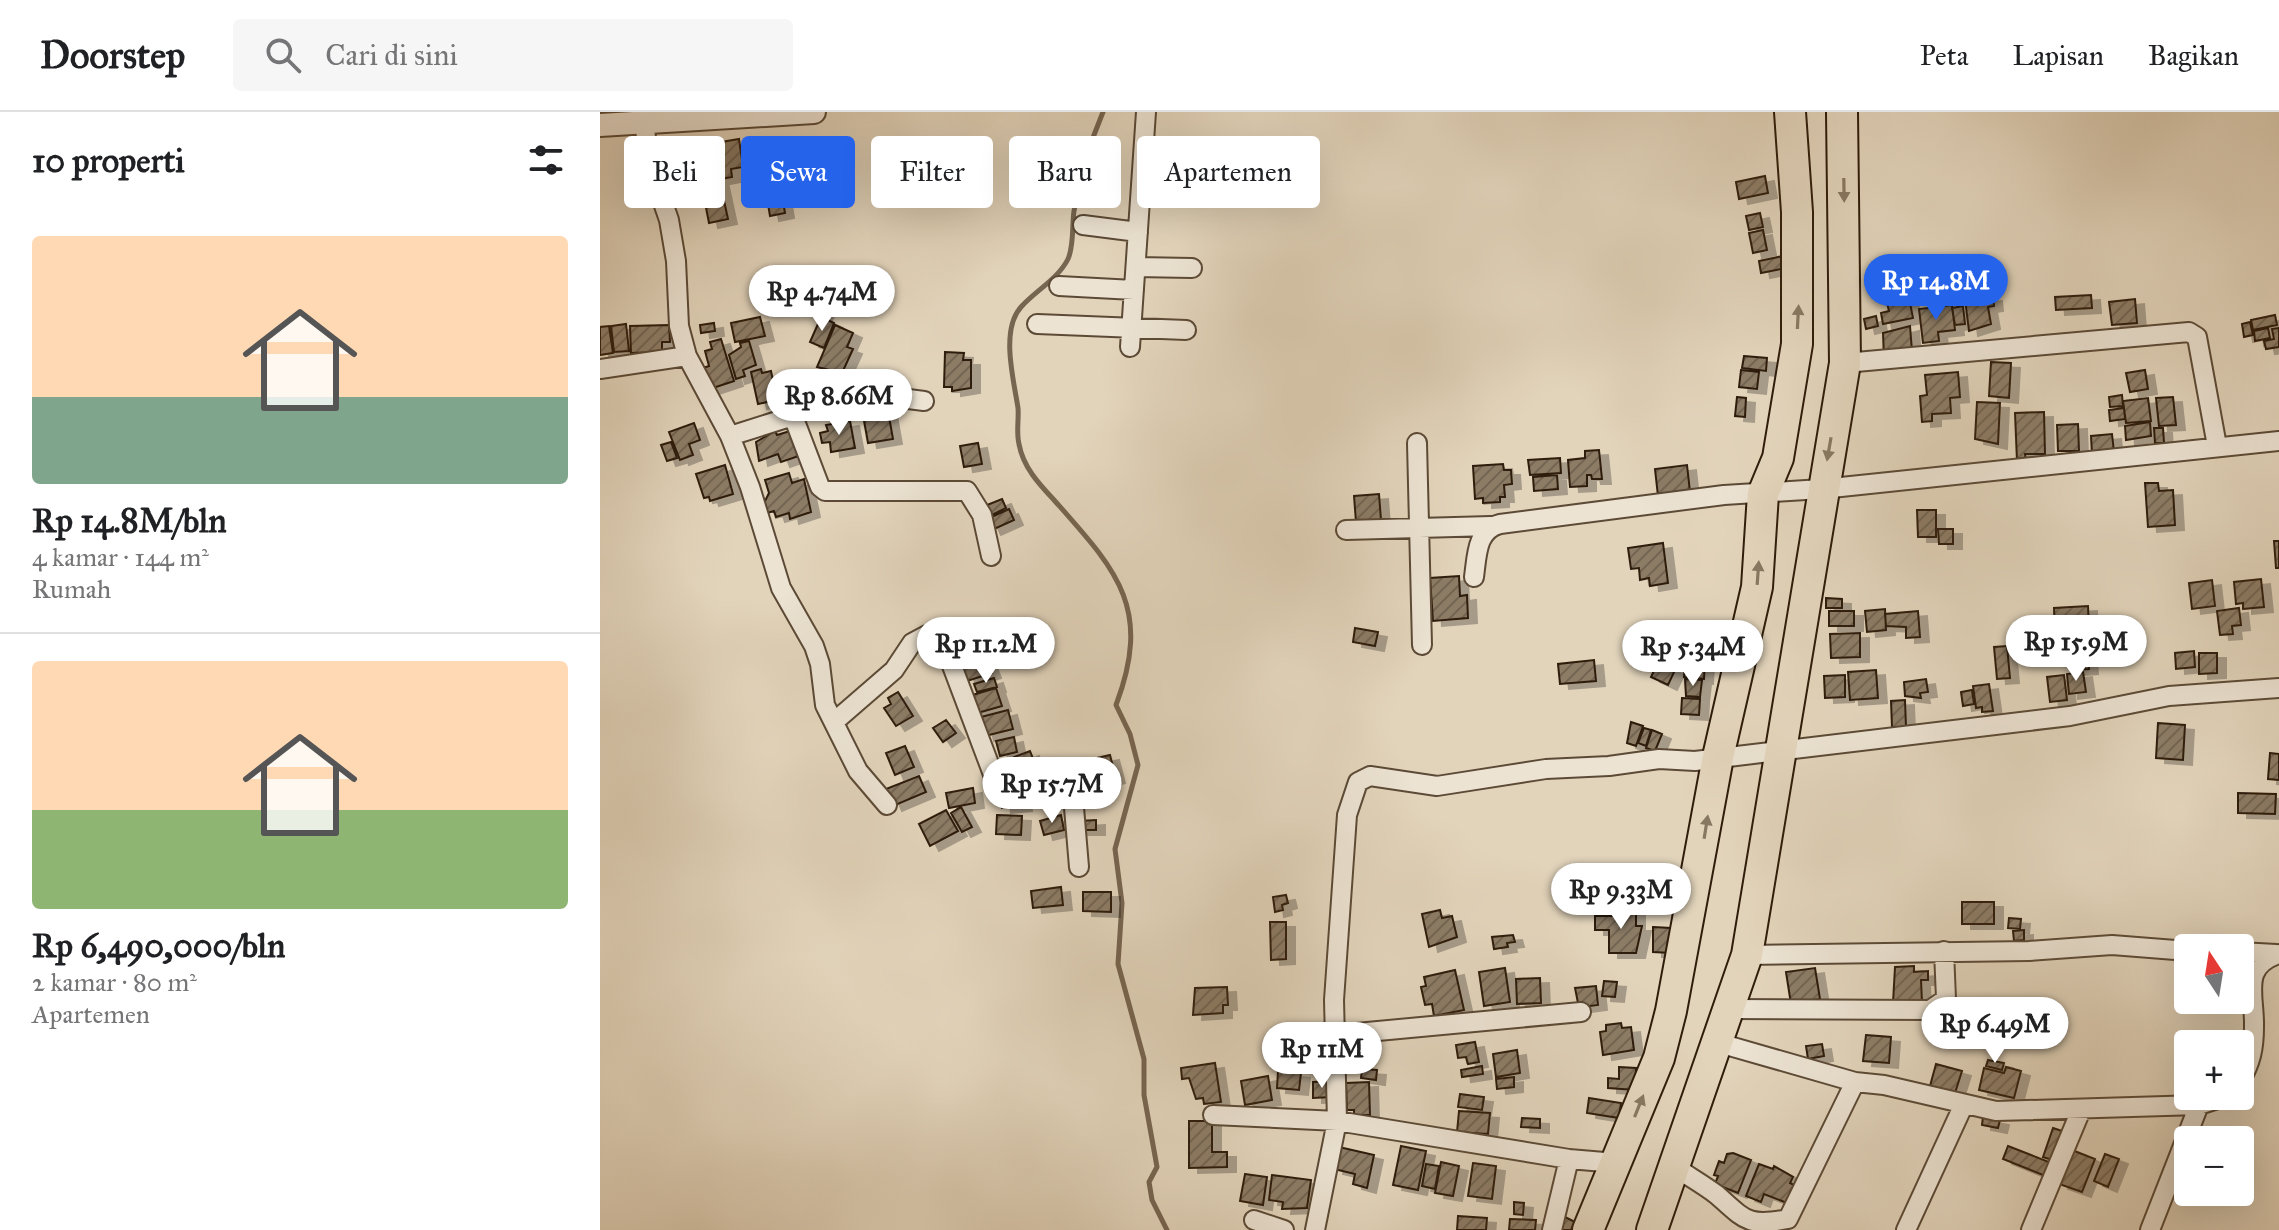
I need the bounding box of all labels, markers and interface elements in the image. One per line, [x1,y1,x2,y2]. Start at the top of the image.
search box [233,19,793,91]
text: Doorstep [40,32,185,78]
icon: search [261,33,305,77]
text: Cari di sini [325,37,458,73]
text: Peta [1920,38,1969,73]
text: Lapisan [2013,38,2104,73]
text: Bagikan [2148,38,2239,73]
chip: Beli [624,136,725,208]
chip: Sewa [741,136,855,208]
chip: Filter [871,136,993,208]
chip: Baru [1009,136,1121,208]
chip: Apartemen [1137,136,1320,208]
icon: filters [524,138,568,182]
text: 10 properti [32,140,185,181]
one-way arrow [1837,178,1850,203]
pin: Rp 14.8M [1853,254,2019,322]
text: Rp 14.8M [1882,264,1990,296]
pin: Rp 4.74M [739,265,905,333]
text: Rp 4.74M [767,275,877,307]
icon: home [228,288,372,432]
one-way arrow [1792,304,1805,329]
pin: Rp 8.66M [756,369,922,437]
text: Rp 8.66M [784,379,894,411]
one-way arrow [1823,436,1835,461]
text: Rp 14.8M/bln [32,500,227,541]
text: 4 kamar · 144 m² [32,541,209,573]
one-way arrow [1752,560,1765,585]
text: Rumah [32,573,111,605]
pin: Rp 15.9M [1993,615,2159,683]
pin: Rp 11.2M [903,617,1069,685]
pin: Rp 5.34M [1610,620,1776,688]
text: Rp 15.9M [2024,625,2128,657]
text: Rp 11.2M [935,627,1037,659]
text: Rp 5.34M [1640,630,1746,662]
icon: home [228,713,372,857]
pin: Rp 15.7M [969,757,1135,825]
text: Rp 15.7M [1001,767,1103,799]
one-way arrow [1700,814,1713,839]
pin: Rp 9.33M [1538,863,1704,931]
text: Rp 9.33M [1569,873,1673,905]
text: Rp 6,490,000/bln [32,925,285,966]
north arrow [2174,934,2254,1014]
map controls [2174,934,2254,1206]
text: 2 kamar · 80 m² [32,966,197,998]
pin: Rp 6.49M [1912,997,2078,1065]
text: Apartemen [32,998,150,1030]
text: Rp 6.49M [1939,1007,2051,1039]
pin: Rp 11M [1257,1022,1387,1090]
button: + [2174,1030,2254,1110]
text: Rp 11M [1280,1032,1364,1064]
one-way arrow [1633,1094,1646,1118]
button: − [2174,1126,2254,1206]

